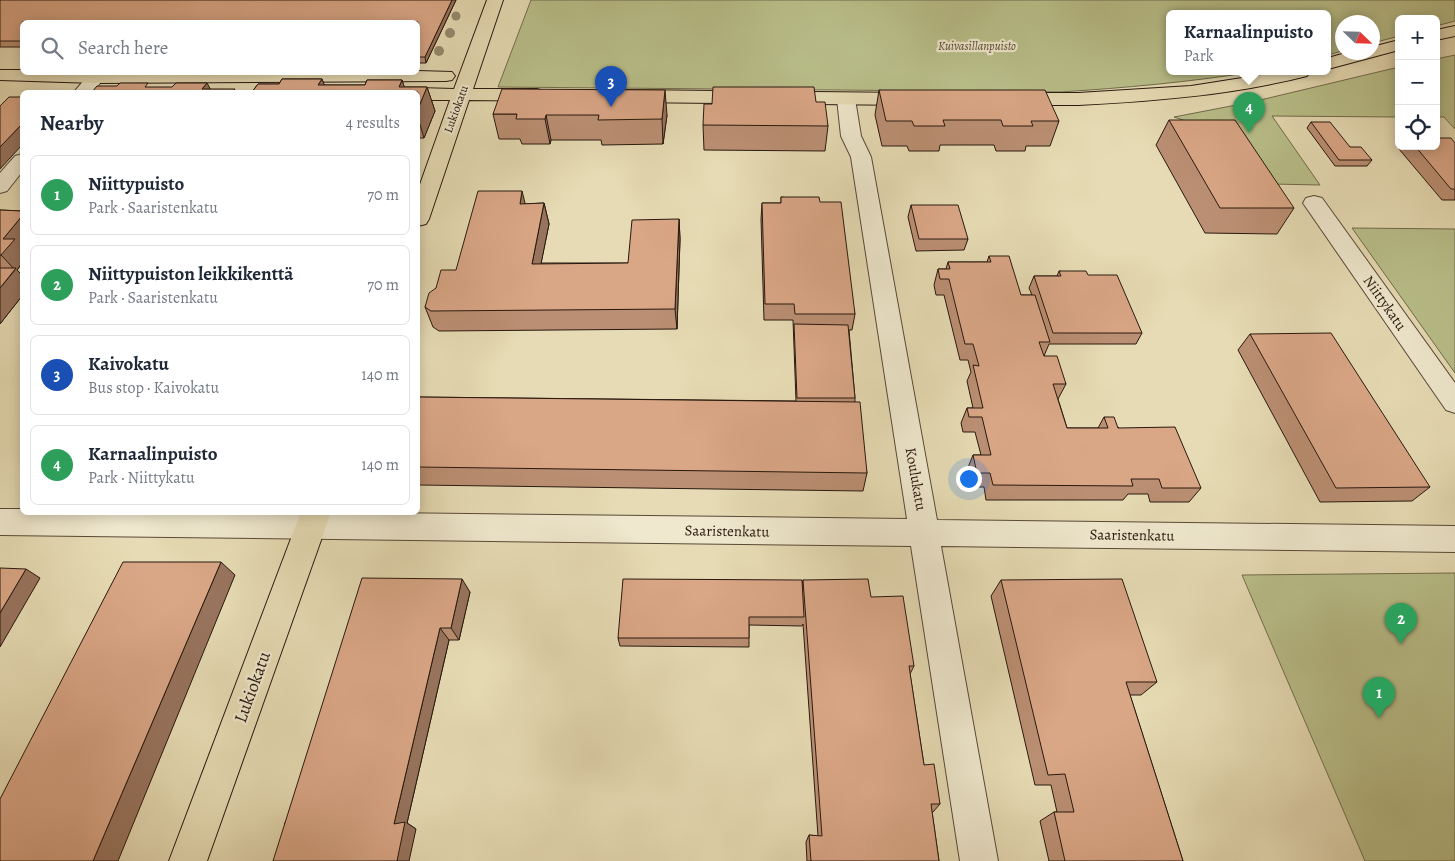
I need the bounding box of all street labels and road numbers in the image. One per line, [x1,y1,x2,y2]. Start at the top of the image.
street label: Lukiokatu [440,82,472,135]
street label: Niittykatu [1359,271,1412,335]
street label: Koulukatu [901,446,932,513]
street label: Saaristenkatu [684,520,770,542]
street label: Saaristenkatu [1089,524,1175,546]
street label: Lukiokatu [228,648,276,726]

